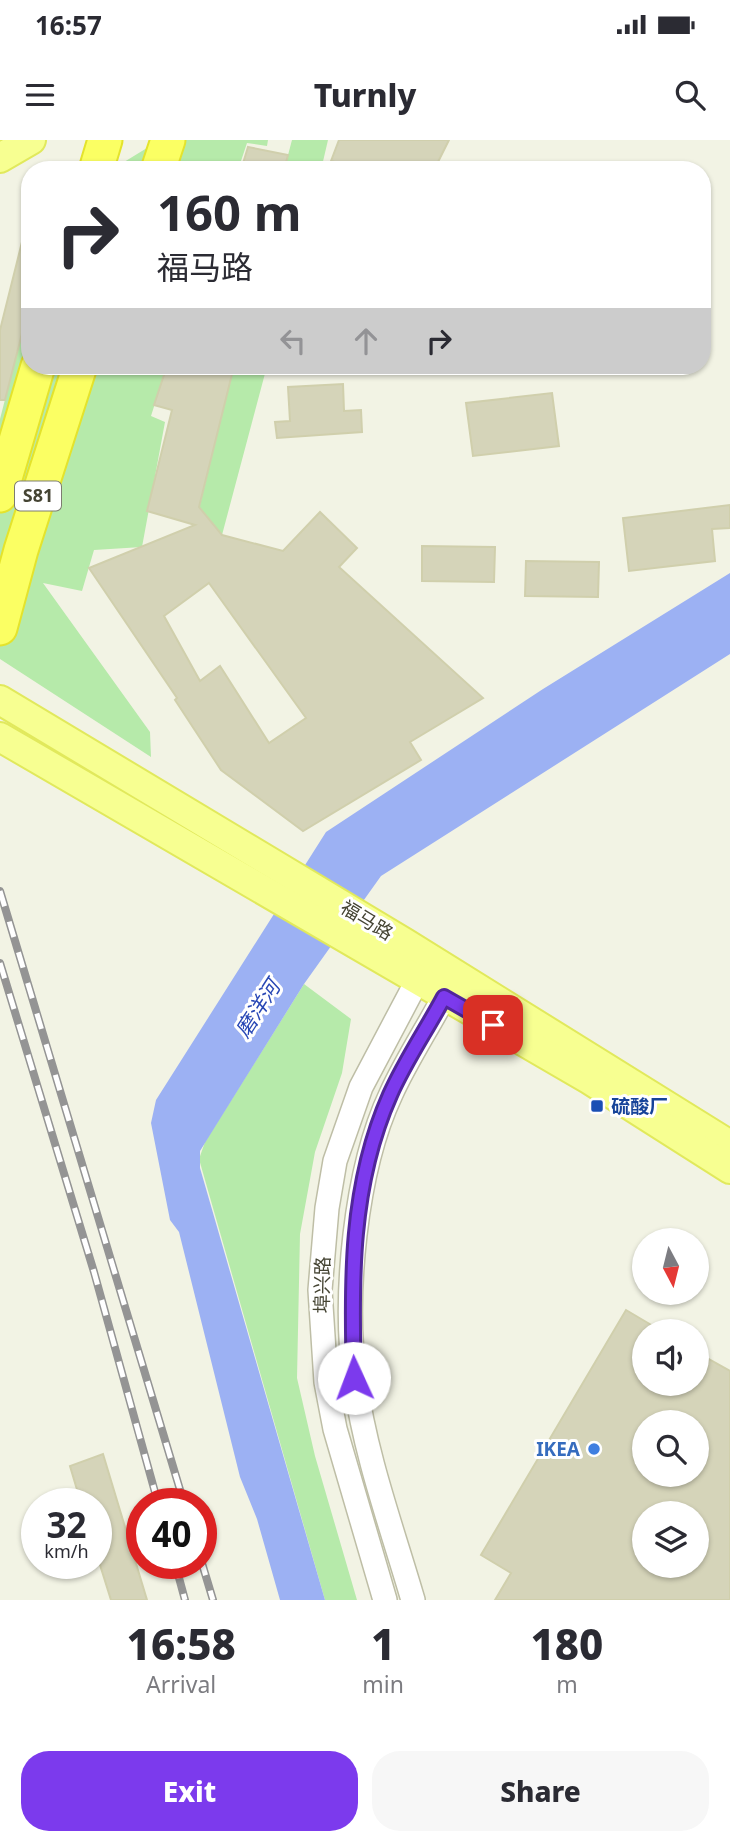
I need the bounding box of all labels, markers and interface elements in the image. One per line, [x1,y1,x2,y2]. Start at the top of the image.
text: 16:57 [35,7,102,43]
text: Turnly [314,73,416,116]
icon: menu [21,76,59,114]
icon: search [671,76,709,114]
text: 160 m [157,179,302,245]
icon: right [42,189,133,280]
text: 福马路 [157,245,253,288]
icon: left [274,322,312,360]
icon: ahead [347,322,385,360]
icon: right [420,322,458,360]
road number: S81 [15,482,61,510]
street label: 福马路 [336,894,398,946]
water label: 磨洋河 [228,971,288,1042]
pin [463,995,523,1055]
icon: arrive [474,1006,512,1044]
place label: 硫酸厂 [611,1093,668,1119]
marker: 硫酸厂 [589,1098,605,1114]
north arrow [632,1228,709,1306]
map controls [632,1228,709,1578]
street label: 埠兴路 [309,1256,335,1314]
button: sound [632,1319,709,1396]
position arrow [317,1341,391,1415]
button: search [632,1410,709,1487]
place label: IKEA [536,1436,581,1462]
marker: IKEA [586,1441,602,1457]
speed limit sign: 40 [126,1488,217,1579]
text: 32 [46,1501,87,1548]
button: layers [632,1501,709,1578]
text: km/h [44,1539,89,1563]
text: 16:58 [127,1615,236,1672]
text: 1 [371,1615,395,1672]
text: 180 [531,1615,603,1672]
text: Arrival [146,1668,216,1700]
text: min [362,1668,404,1700]
text: m [556,1668,578,1700]
button: Exit [21,1751,358,1831]
button: Share [372,1751,709,1831]

